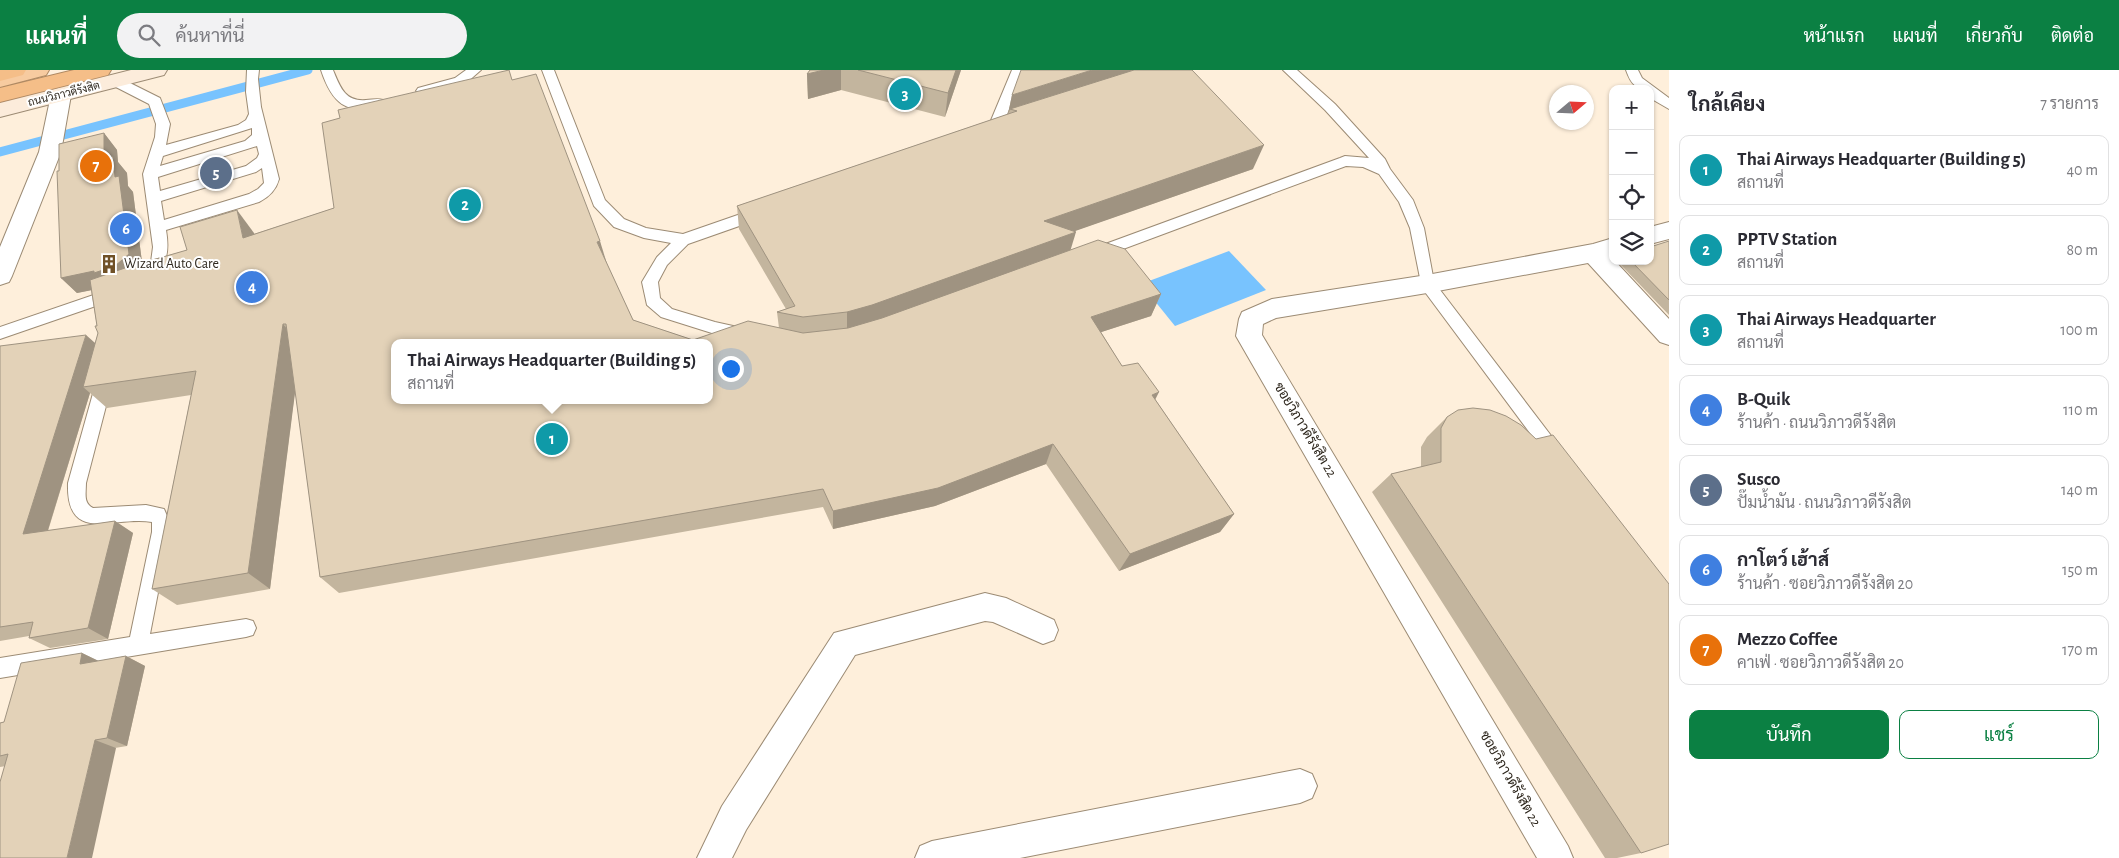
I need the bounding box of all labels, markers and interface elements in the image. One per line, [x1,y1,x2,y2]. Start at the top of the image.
search box [117,13,467,58]
icon: search [135,21,163,49]
text: แผนที่ [25,25,87,49]
text: ค้นหาที่นี่ [175,27,245,46]
text: หน้าแรก [1803,28,1865,46]
text: แผนที่ [1893,28,1937,46]
text: เกี่ยวกับ [1965,28,2023,46]
text: ติดต่อ [2051,28,2094,46]
pin: 3 [889,75,921,113]
street label: ถนนวิภาวดีรังสิต [26,77,101,108]
north arrow [1549,85,1594,130]
map controls [1609,85,1654,265]
button: + [1609,85,1654,130]
text: ใกล้เคียง [1689,94,1765,115]
text: 7 รายการ [2040,96,2099,112]
button: − [1609,130,1654,175]
pin: 7 [80,147,112,185]
text: Thai Airways Headquarter (Building 5) [1737,150,2026,169]
pin: 5 [200,154,232,192]
text: 1 [1703,162,1709,178]
text: 40 m [2066,162,2098,178]
button: locate [1609,175,1654,220]
text: สถานที่ [1737,175,1784,191]
pin: 2 [449,186,481,224]
pin: 6 [110,210,142,248]
button: layers [1609,220,1654,265]
text: PPTV Station [1737,230,1837,249]
text: 2 [1702,242,1710,258]
text: 80 m [2067,242,2098,258]
building icon: Wizard Auto Care [98,253,120,275]
text: สถานที่ [1737,255,1784,271]
place label: Wizard Auto Care [124,257,219,271]
pin: 4 [236,268,268,306]
text: Thai Airways Headquarter [1737,310,1936,329]
text: 3 [1703,322,1709,338]
text: 100 m [2060,322,2098,338]
text: สถานที่ [1737,335,1784,351]
popup [391,339,713,404]
text: Thai Airways Headquarter (Building 5) [407,351,697,370]
your location [718,356,744,382]
text: สถานที่ [407,376,454,392]
street label: ซอยวิภาวดีรังสิต 22 [1271,379,1341,480]
text: B-Quik [1737,390,1790,409]
text: 4 [1702,402,1710,418]
text: 110 m [2063,402,2098,418]
text: ร้านค้า · ถนนวิภาวดีรังสิต [1737,415,1896,431]
pin: 1 [536,420,568,458]
text: Susco [1737,470,1780,489]
text: 5 [1703,482,1709,498]
text: 140 m [2061,482,2098,498]
text: ปั๊มน้ำมัน · ถนนวิภาวดีรังสิต [1737,495,1911,511]
text: กาโตว์ เฮ้าส์ [1737,551,1829,570]
text: 6 [1702,562,1710,578]
text: 150 m [2062,562,2098,578]
text: ร้านค้า · ซอยวิภาวดีรังสิต 20 [1737,576,1913,592]
text: Mezzo Coffee [1737,630,1838,649]
text: 7 [1703,642,1709,658]
text: 170 m [2062,642,2098,658]
text: คาเฟ่ · ซอยวิภาวดีรังสิต 20 [1737,655,1904,671]
button: บันทึก [1689,710,1889,759]
button: แชร์ [1899,710,2099,759]
street label: ซอยวิภาวดีรังสิต 22 [1477,727,1546,829]

